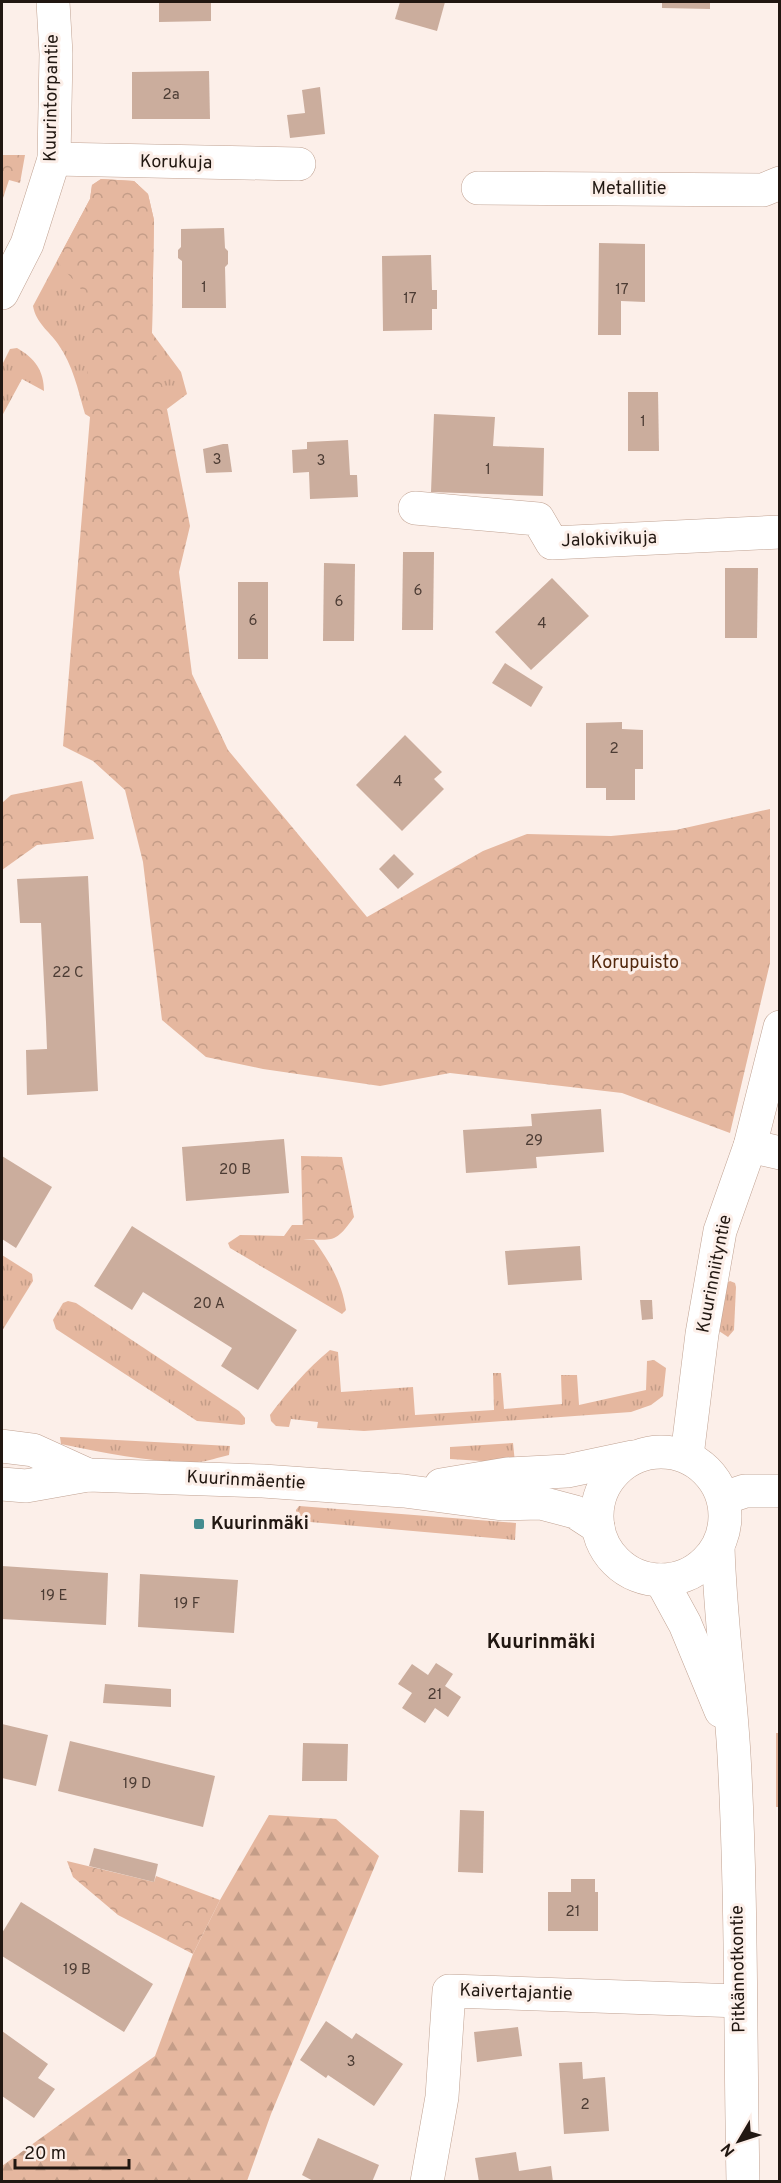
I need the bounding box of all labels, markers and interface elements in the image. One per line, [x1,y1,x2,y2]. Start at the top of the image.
street label: Kuurintorpantie [39,34,65,162]
house number: 2a [162,86,180,105]
street label: Korukuja [140,151,212,175]
street label: Metallitie [592,178,666,201]
house number: 1 [201,279,207,298]
house number: 17 [615,281,629,300]
house number: 17 [403,290,417,309]
house number: 1 [640,413,646,432]
house number: 3 [212,451,222,470]
house number: 3 [316,452,326,471]
house number: 1 [485,461,491,480]
street label: Jalokivikuja [561,527,657,553]
house number: 6 [414,582,423,601]
house number: 6 [335,593,344,612]
house number: 6 [249,612,258,631]
house number: 4 [537,615,547,634]
house number: 2 [609,740,619,759]
house number: 4 [393,773,403,792]
park label: Korupuisto [591,952,679,975]
house number: 22 C [52,964,84,983]
house number: 29 [525,1132,543,1151]
house number: 20 B [219,1161,251,1180]
street label: Kuurinniityntie [692,1213,738,1335]
house number: 20 A [193,1295,225,1314]
street label: Kuurinmäentie [186,1466,306,1496]
place label: Kuurinmäki [211,1513,309,1536]
marker: Kuurinmäki [192,1517,206,1531]
house number: 19 E [40,1587,68,1606]
house number: 19 F [174,1595,200,1614]
district label: Kuurinmäki [487,1630,595,1656]
house number: 21 [428,1686,442,1705]
house number: 19 D [123,1775,151,1794]
house number: 21 [566,1903,580,1922]
street label: Pitkännotkontie [726,1905,752,2033]
house number: 19 B [63,1961,91,1980]
street label: Kaivertajantie [459,1980,573,2006]
house number: 3 [346,2053,356,2072]
house number: 2 [580,2096,590,2115]
north arrow [709,2111,769,2171]
scale bar [15,2132,129,2170]
text: N [718,2138,740,2160]
text: 20 m [24,2143,66,2166]

